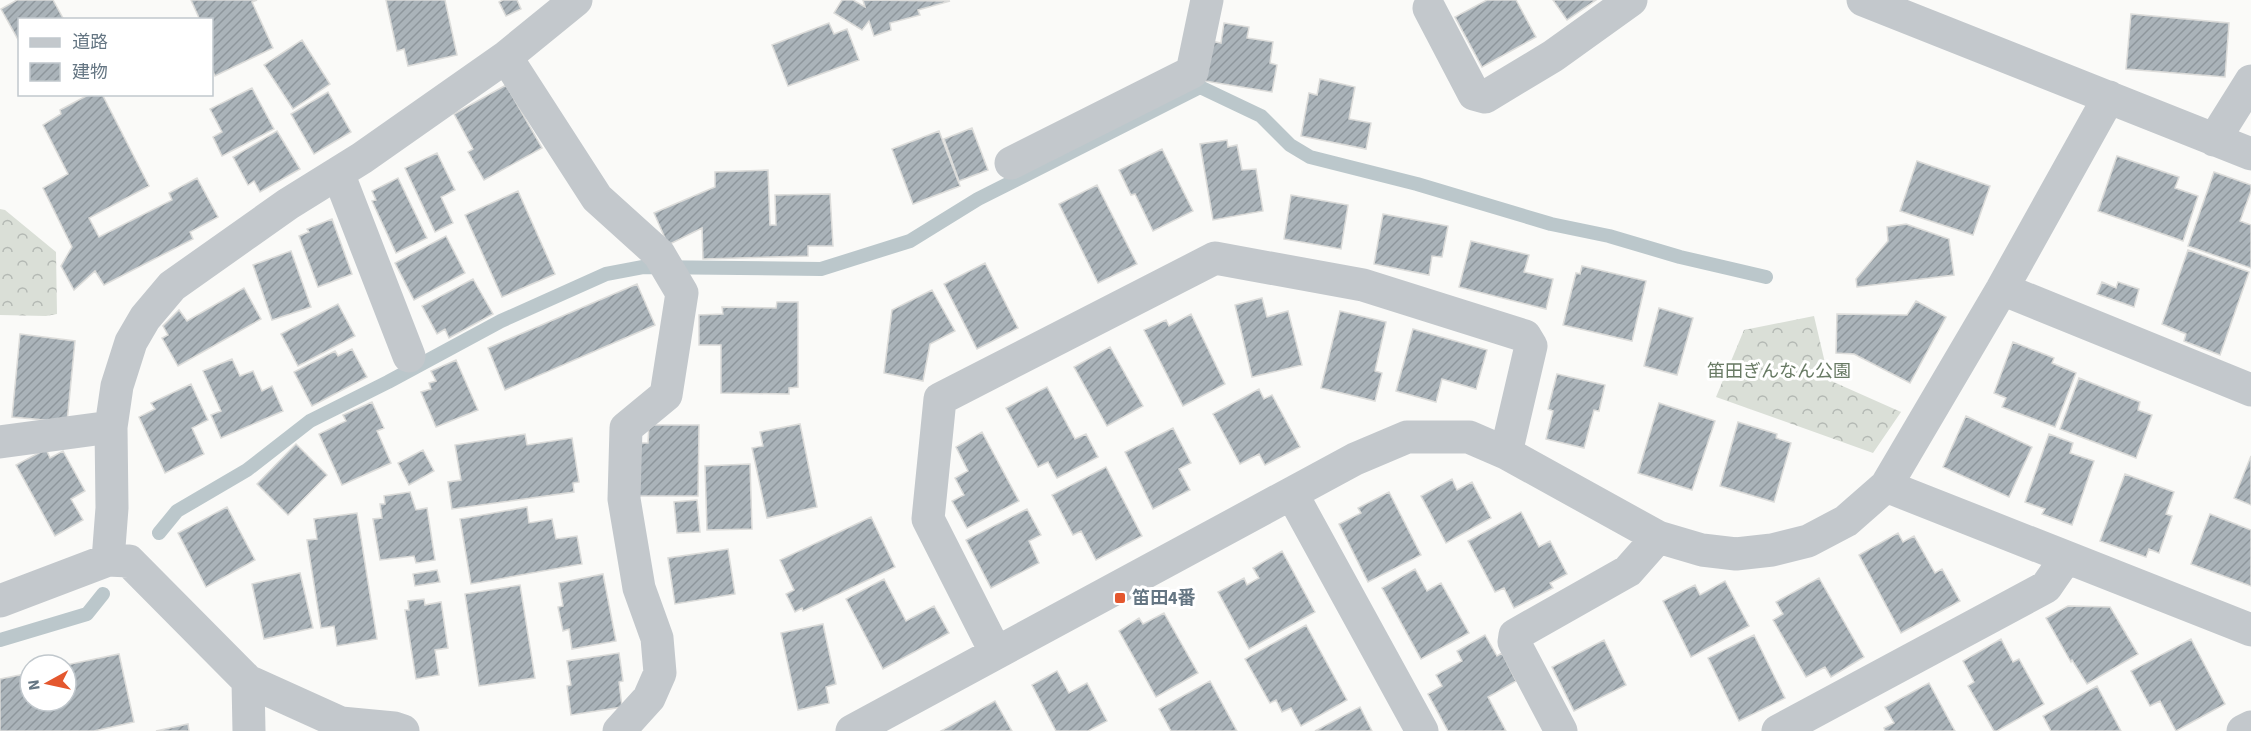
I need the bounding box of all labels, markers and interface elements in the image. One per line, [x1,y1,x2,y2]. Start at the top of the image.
legend [18,18,213,96]
text: 道路 [72,30,108,55]
text: 建物 [72,60,108,85]
park label: 笛田ぎんなん公園 [1707,359,1851,384]
place label: 笛田4番 [1132,586,1196,611]
marker: 笛田4番 [1113,591,1127,605]
north arrow [18,653,78,713]
text: N [23,678,46,692]

